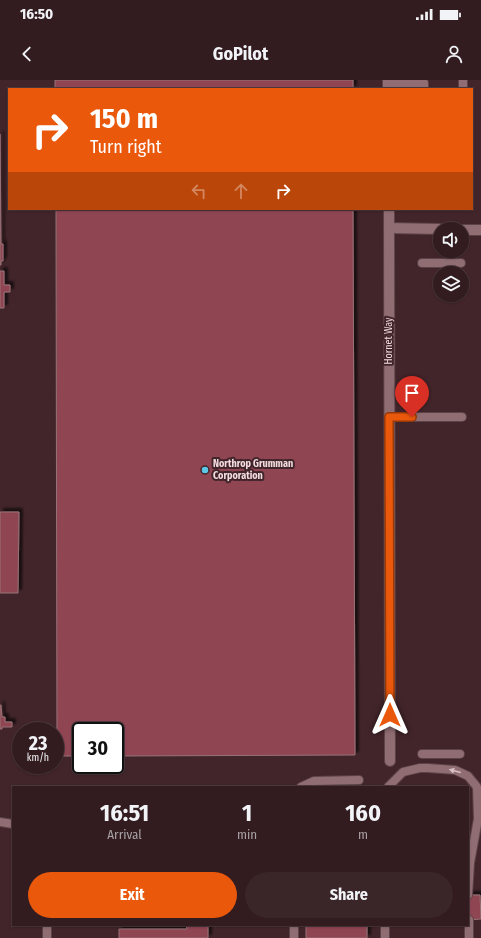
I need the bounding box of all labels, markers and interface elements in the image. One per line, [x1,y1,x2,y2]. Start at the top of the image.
text: 16:50 [20,5,53,23]
icon: back [16,43,38,65]
text: GoPilot [213,43,268,65]
icon: person [443,43,465,65]
text: 150 m [90,102,158,135]
icon: right [24,104,76,156]
text: Turn right [90,136,162,158]
icon: left [188,180,210,202]
icon: ahead [230,180,252,202]
icon: right [272,180,294,202]
map controls [433,222,469,302]
button: sound [433,222,469,258]
button: layers [433,266,469,302]
street label: Hornet Way [383,317,395,365]
pin [395,376,429,417]
icon: arrive [401,382,423,404]
place label: Northrop Grumman Corporation [213,458,293,482]
marker: Northrop Grumman Corporation [200,465,210,475]
position arrow [369,694,411,736]
speed limit sign: 30 [72,722,124,774]
text: 23 [29,731,47,755]
text: km/h [27,752,49,764]
one-way arrow [449,768,461,774]
text: 16:51 [100,799,149,827]
text: 1 [242,799,252,827]
text: 160 [345,799,381,827]
text: Arrival [107,827,142,842]
text: min [237,827,257,842]
text: m [358,827,368,842]
button: Exit [28,872,237,918]
button: Share [245,872,453,918]

